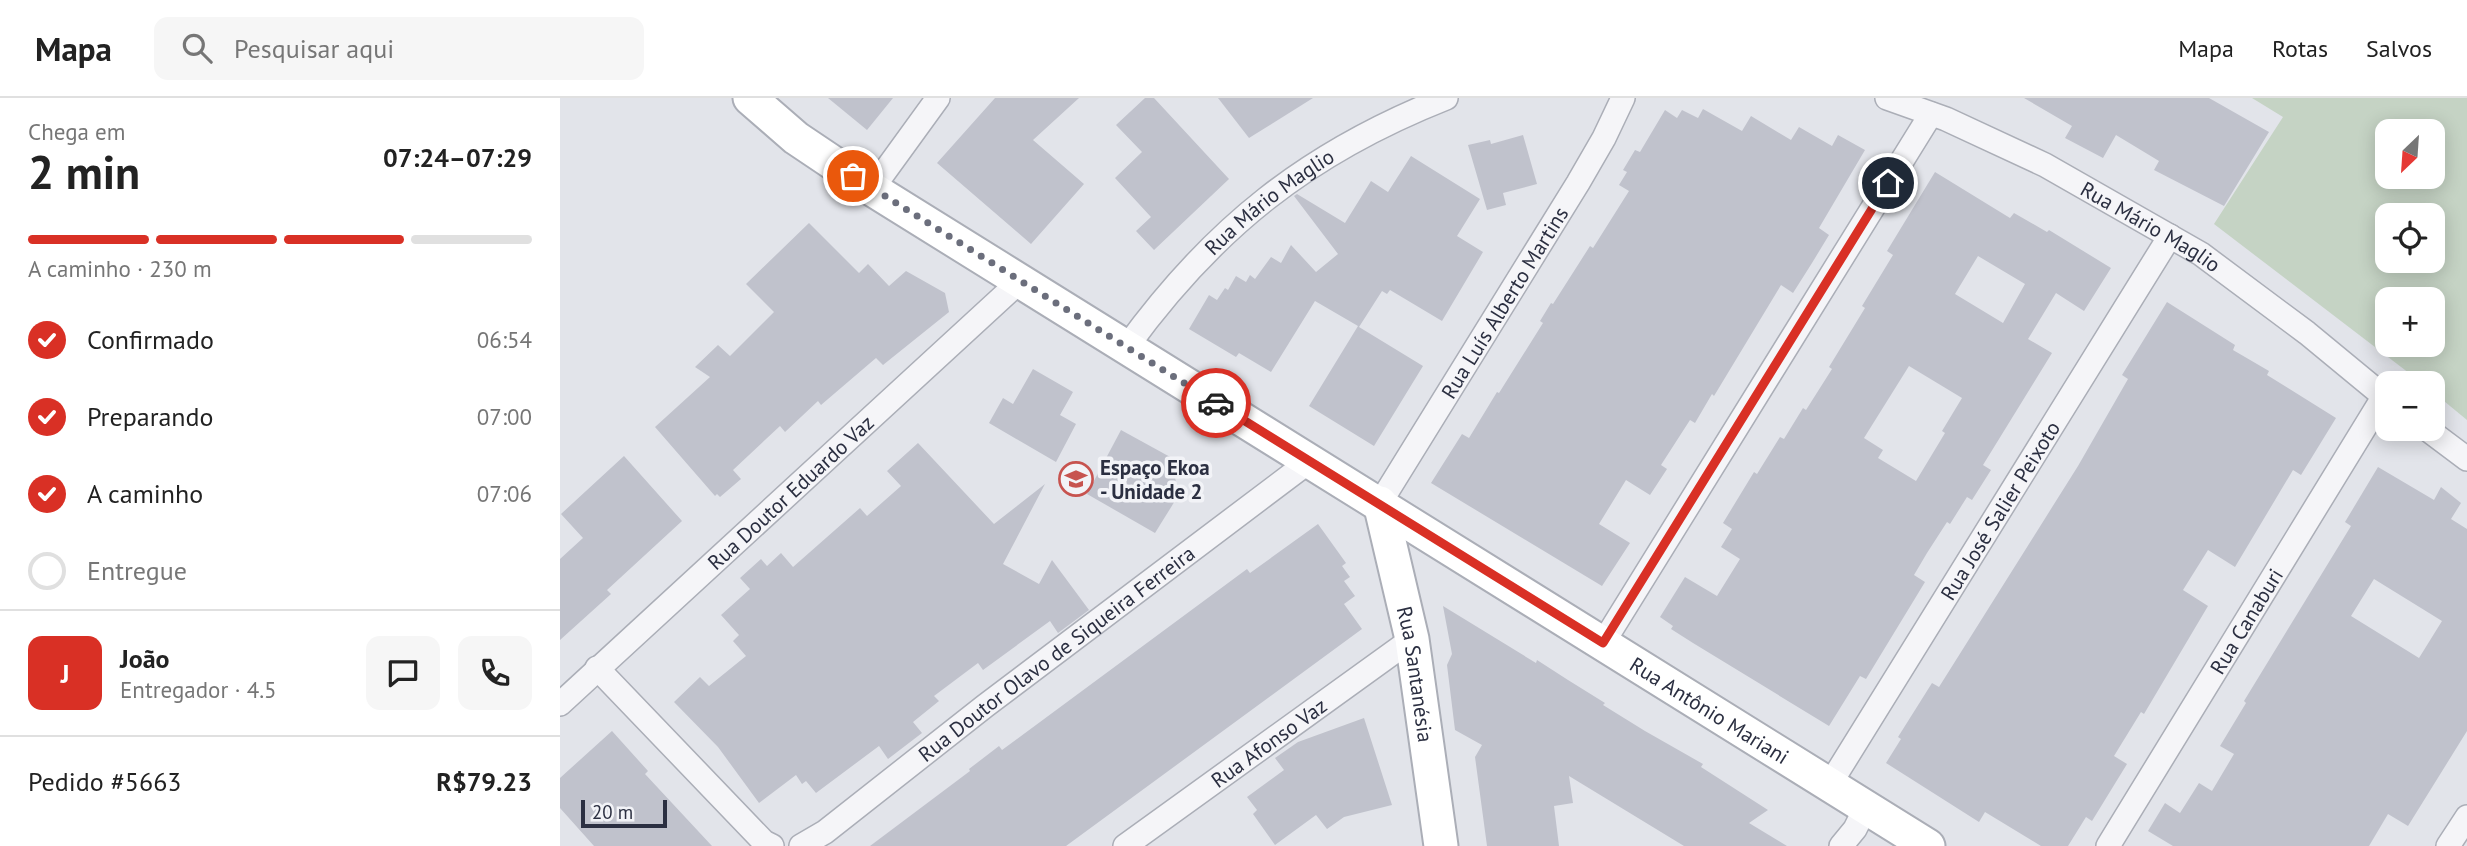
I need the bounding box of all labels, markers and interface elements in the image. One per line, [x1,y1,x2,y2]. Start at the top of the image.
search box [154,17,644,80]
text: Mapa [35,27,112,70]
icon: search [178,29,216,67]
text: Pesquisar aqui [234,32,394,65]
text: Mapa [2178,33,2234,64]
text: Rotas [2272,33,2328,64]
text: Salvos [2366,33,2432,64]
text: Chega em [28,117,125,146]
north arrow [2375,119,2445,189]
map controls [2375,119,2445,441]
text: 07:24–07:29 [383,141,532,174]
text: 2 min [28,142,140,202]
street label: Rua Mário Maglio [1198,142,1339,260]
pin [823,146,883,206]
pin [1858,153,1918,213]
icon: bag [834,157,872,195]
icon: home [1869,164,1907,202]
street label: Rua Mário Maglio [2076,175,2226,278]
street label: Rua Luís Alberto Martins [1435,201,1574,403]
button: locate [2375,203,2445,273]
text: A caminho · 230 m [28,254,212,283]
button: + [2375,287,2445,357]
icon: check [28,321,66,359]
text: Confirmado [87,323,214,356]
text: 06:54 [477,325,532,354]
courier [1181,368,1251,438]
button: − [2375,371,2445,441]
icon: car [1197,384,1235,422]
icon: check [28,398,66,436]
text: Preparando [87,400,214,433]
text: 07:00 [477,402,532,431]
street label: Rua Doutor Eduardo Vaz [702,409,879,575]
street label: Rua José Salier Peixoto [1934,416,2066,605]
place label: Espaço Ekoa - Unidade 2 [1100,454,1210,505]
school or university icon: Espaço Ekoa - Unidade 2 [1057,460,1095,498]
icon: check [28,475,66,513]
text: A caminho [87,477,203,510]
text: 07:06 [477,479,532,508]
street label: Rua Doutor Olavo de Siqueira Ferreira [912,539,1200,767]
text: Entregue [87,554,187,587]
street label: Rua Canaburi [2203,563,2289,679]
street label: Rua Santanésia [1391,603,1440,744]
button: chat [366,636,440,710]
button: phone [458,636,532,710]
text: João [120,642,170,675]
street label: Rua Antônio Mariani [1625,651,1794,770]
text: J [61,657,69,690]
text: Entregador · 4.5 [120,675,277,704]
street label: Rua Afonso Vaz [1205,692,1332,793]
text: Pedido #5663 [28,765,181,798]
text: R$79.23 [436,765,532,798]
scale bar [581,797,667,829]
text: 20 m [592,800,633,824]

